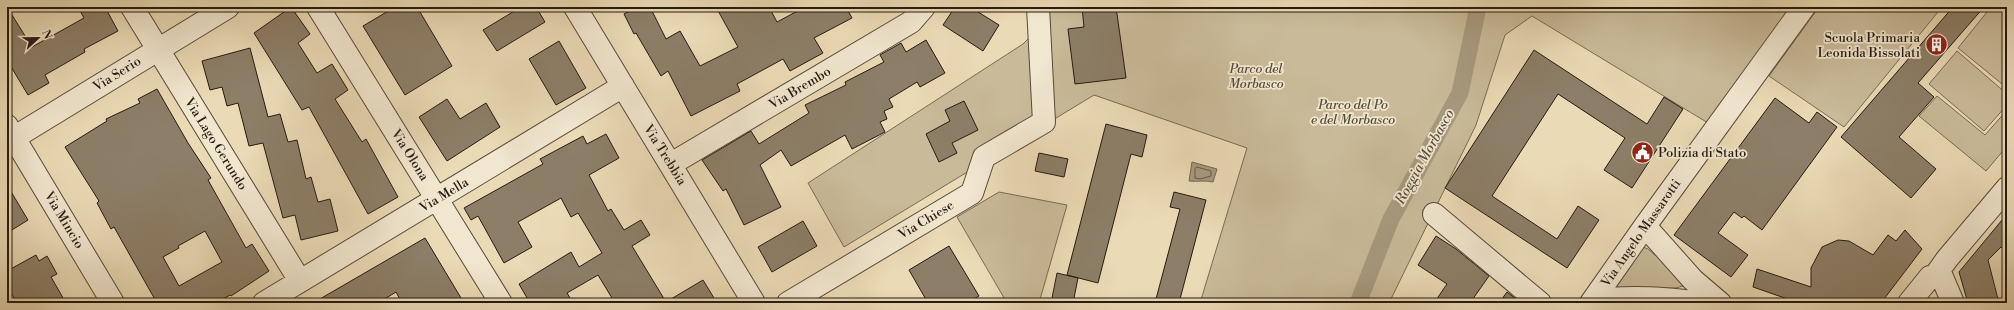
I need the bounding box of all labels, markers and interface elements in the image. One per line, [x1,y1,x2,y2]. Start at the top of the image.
north arrow [18,18,58,58]
text: N [38,28,55,42]
place label: Scuola Primaria Leonida Bissolati [1817,30,1920,61]
building icon: Scuola Primaria Leonida Bissolati [1923,32,1949,58]
street label: Via Serio [89,53,144,96]
park label: Parco del Morbasco [1228,61,1284,92]
street label: Via Brembo [765,63,834,113]
street label: Via Lago Gerundo [181,94,251,193]
park label: Parco del Po e del Morbasco [1311,97,1395,128]
water label: Roggia Morbasco [1391,106,1459,209]
street label: Via Trebbia [640,121,690,189]
street label: Via Olona [387,125,432,184]
public building icon: Polizia di Stato [1630,140,1656,166]
place label: Polizia di Stato [1658,145,1746,161]
street label: Via Mella [416,174,472,216]
street label: Via Angelo Massarotti [1597,176,1684,291]
street label: Via Mincio [40,188,87,251]
street label: Via Chiese [894,197,957,243]

